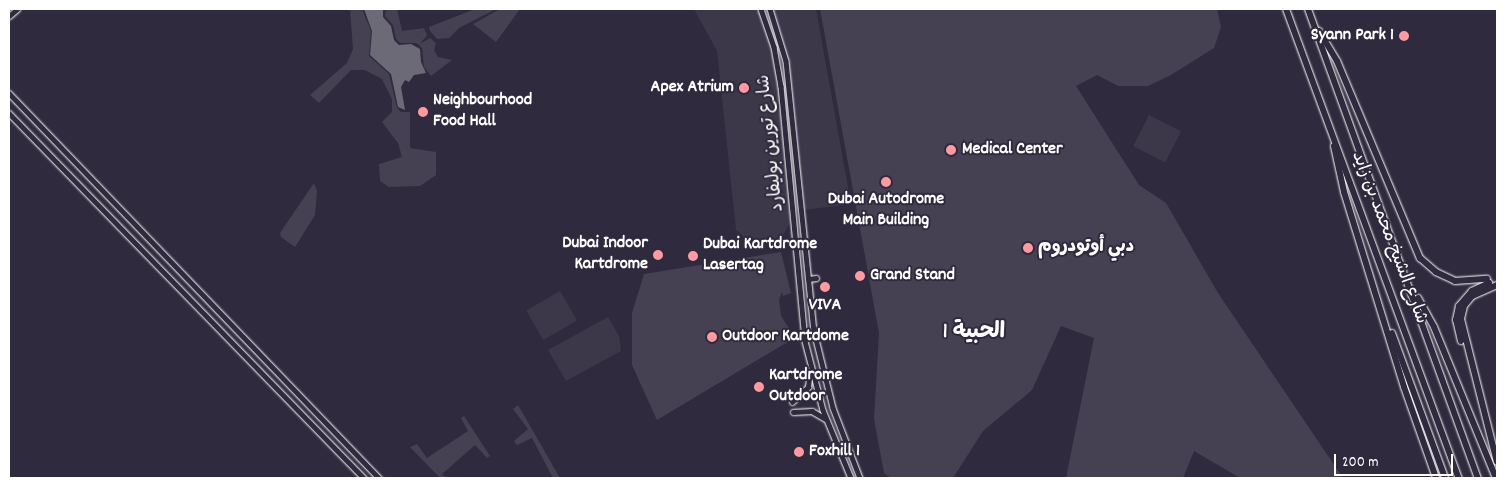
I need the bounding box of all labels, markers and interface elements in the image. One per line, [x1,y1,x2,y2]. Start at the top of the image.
place label: Syann Park 1 [1311,25,1394,47]
marker: Syann Park 1 [1398,30,1410,42]
street label: شارع تورين بوليفارد [754,73,790,213]
place label: Apex Atrium [651,77,734,99]
marker: Apex Atrium [738,82,750,94]
place label: Neighbourhood Food Hall [433,91,532,134]
marker: Neighbourhood Food Hall [417,106,429,118]
place label: Medical Center [962,139,1063,161]
marker: Medical Center [944,143,958,157]
street label: شارع الشيخ محمد بن زايد [1345,149,1431,327]
marker: Dubai Autodrome Main Building [880,176,892,188]
place label: Dubai Autodrome Main Building [828,190,944,232]
place label: Dubai Indoor Kartdrome [562,234,648,276]
place label: Dubai Kartdrome Lasertag [703,235,817,278]
place label: دبي أوتودروم [1038,237,1134,259]
marker: دبي أوتودروم [1022,242,1034,254]
marker: Dubai Indoor Kartdrome [652,249,664,261]
marker: Dubai Kartdrome Lasertag [687,250,699,262]
place label: Grand Stand [870,265,955,287]
marker: Grand Stand [854,270,866,282]
marker: VIVA [819,281,831,293]
place label: VIVA [809,295,841,317]
district label: الحبية 1 [943,320,1005,346]
place label: Outdoor Kartdome [722,326,849,348]
marker: Outdoor Kartdome [706,331,718,343]
place label: Kartdrome Outdoor [769,366,842,408]
marker: Kartdrome Outdoor [753,381,765,393]
place label: Foxhill 1 [809,441,860,463]
scale bar [1336,444,1455,476]
marker: Foxhill 1 [793,446,805,458]
text: 200 m [1342,452,1379,474]

